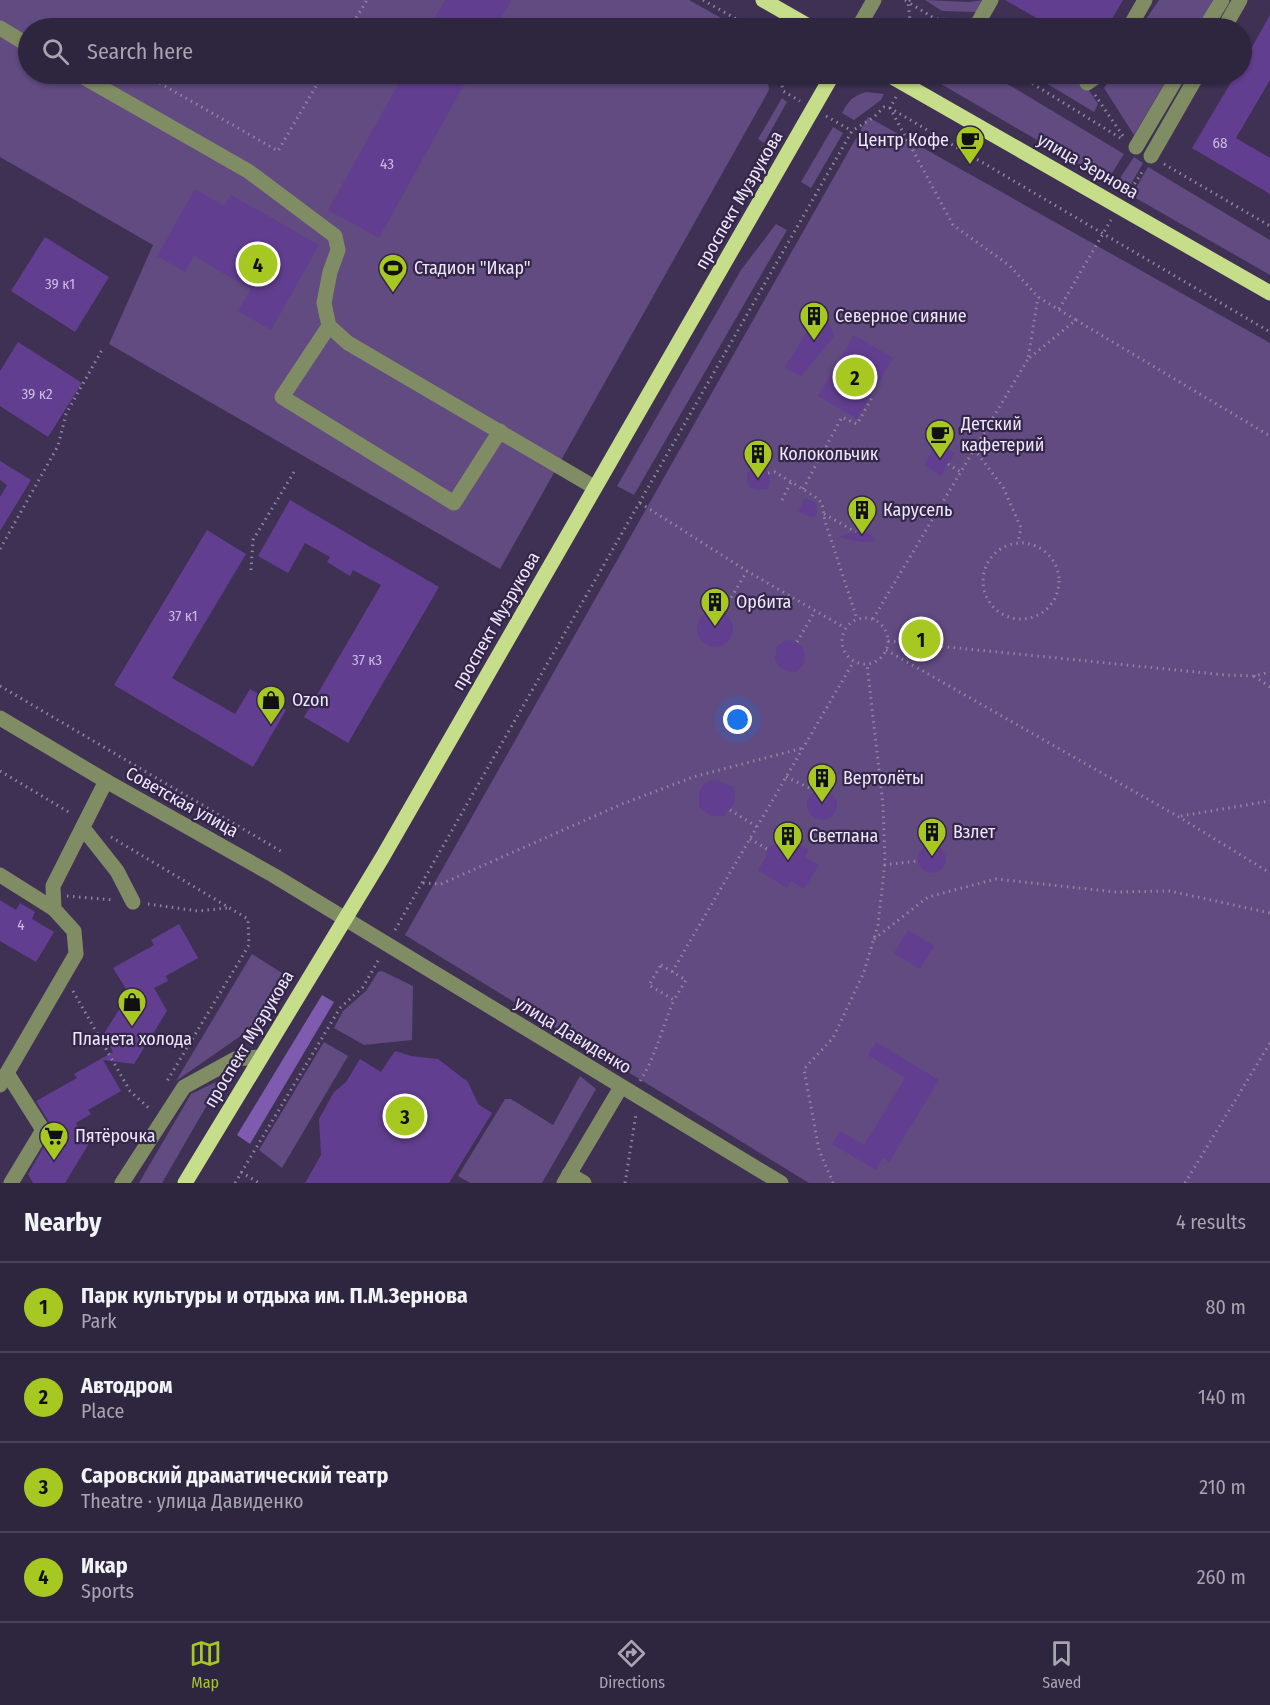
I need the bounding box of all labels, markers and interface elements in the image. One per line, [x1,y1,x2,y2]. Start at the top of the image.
search box [18,18,1252,84]
icon: search [39,35,72,68]
text: Search here [87,38,193,65]
cafe icon: Центр Кофе [954,124,986,166]
street label: проспект Музрукова [690,127,788,273]
street label: улица Зернова [1034,128,1143,204]
place label: Центр Кофе [858,129,949,151]
house number: 68 [1213,134,1227,152]
house number: 43 [380,155,394,173]
pin: 4 [238,242,278,286]
sports icon: Стадион "Икар" [377,252,409,294]
place label: Стадион "Икар" [414,257,531,279]
house number: 39 к1 [45,275,75,293]
building icon: Северное сияние [798,300,830,342]
place label: Северное сияние [835,305,967,327]
pin: 2 [836,354,874,400]
house number: 39 к2 [21,385,53,403]
place label: Детский кафетерий [960,413,1044,456]
cafe icon: Детский кафетерий [924,418,956,460]
building icon: Колокольчик [742,438,774,480]
place label: Колокольчик [779,443,879,465]
building icon: Карусель [846,494,878,536]
place label: Карусель [883,499,952,521]
street label: проспект Музрукова [447,548,545,694]
building icon: Орбита [699,586,731,628]
place label: Орбита [736,591,792,613]
house number: 37 к1 [169,607,198,625]
pin: 1 [902,616,940,662]
house number: 37 к3 [352,651,382,669]
shop icon: Ozon [255,684,287,726]
place label: Ozon [292,689,329,711]
your location [723,705,752,734]
street label: Советская улица [122,762,242,842]
building icon: Вертолёты [806,762,838,804]
place label: Вертолёты [843,767,924,789]
building icon: Взлет [916,816,948,858]
building icon: Светлана [772,820,804,862]
place label: Взлет [953,821,996,843]
place label: Светлана [809,825,878,847]
house number: 4 [17,916,25,934]
street label: проспект Музрукова [199,966,299,1112]
shop icon: Планета холода [116,986,148,1028]
street label: улица Давиденко [511,992,635,1078]
place label: Планета холода [72,1028,192,1050]
pin: 3 [386,1094,424,1138]
supermarket icon: Пятёрочка [38,1120,70,1162]
place label: Пятёрочка [75,1125,156,1147]
text: Nearby [24,1207,101,1238]
text: 4 results [1176,1210,1246,1234]
text: Парк культуры и отдыха им. П.М.Зернова [81,1282,468,1309]
text: 1 [39,1295,48,1319]
text: 80 m [1206,1295,1246,1319]
text: Park [81,1309,117,1333]
text: Автодром [81,1372,172,1399]
text: 2 [39,1385,48,1409]
text: 140 m [1198,1385,1246,1409]
text: Place [81,1399,124,1423]
text: Саровский драматический театр [81,1462,388,1489]
text: 3 [39,1475,48,1499]
text: 210 m [1199,1475,1246,1499]
text: Theatre · улица Давиденко [81,1489,304,1513]
text: Икар [81,1552,128,1579]
text: 4 [38,1565,49,1589]
text: 260 m [1197,1565,1246,1589]
text: Sports [81,1579,134,1603]
tab: Map [189,1637,222,1692]
tab: Directions [599,1637,665,1692]
tab: Saved [1042,1637,1081,1692]

